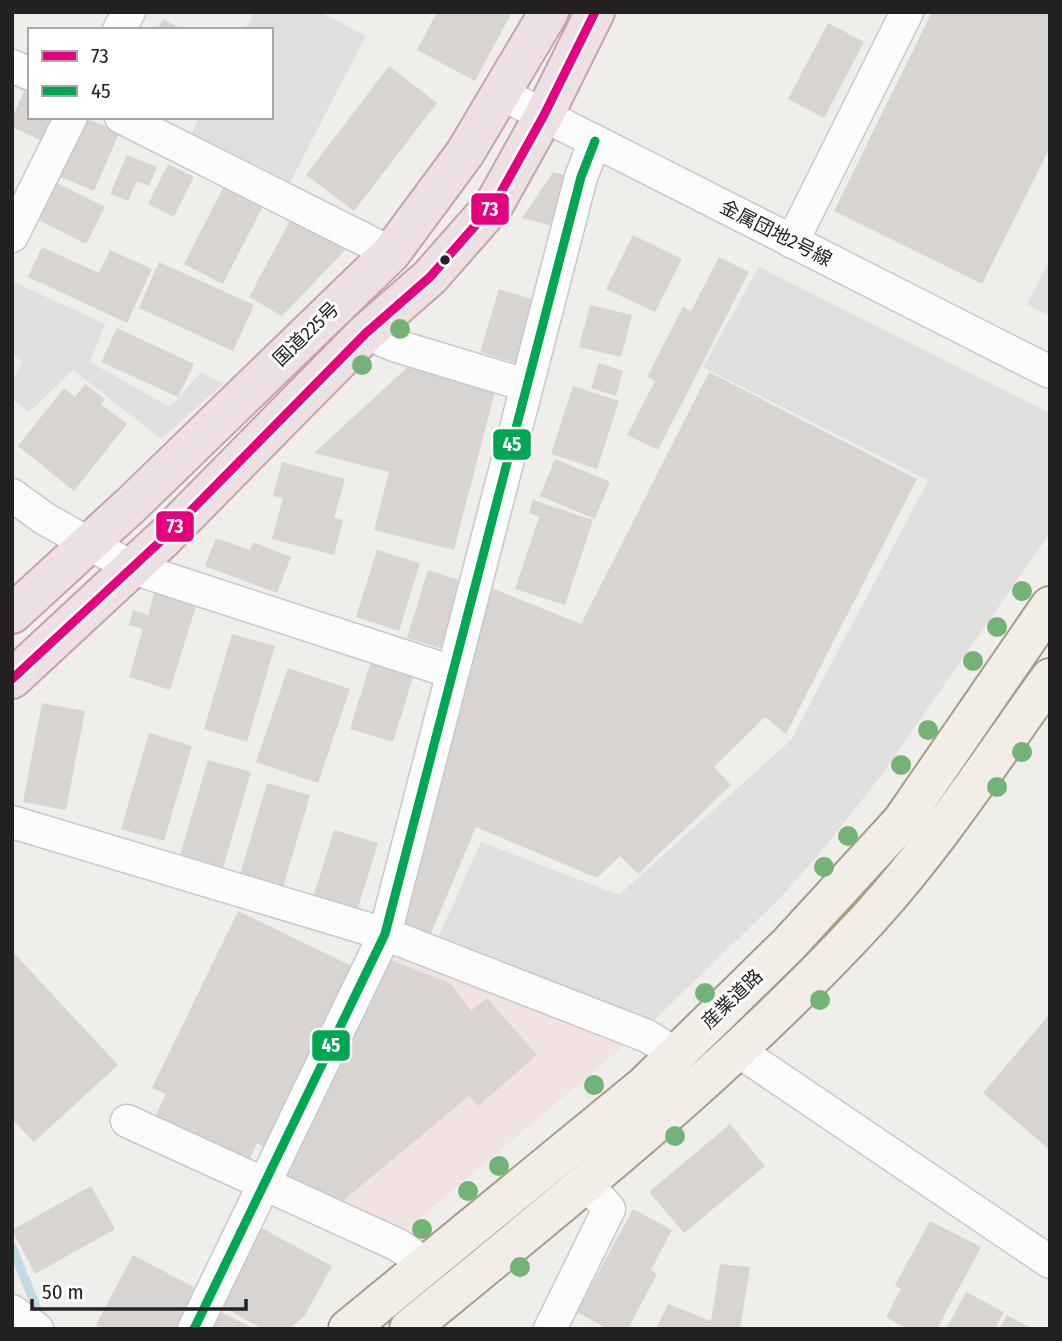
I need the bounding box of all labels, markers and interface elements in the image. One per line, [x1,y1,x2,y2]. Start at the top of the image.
legend [28,28,273,119]
text: 73 [91,43,109,69]
text: 45 [91,78,111,104]
line badge: 73 [470,192,510,226]
street label: 金属団地2号線 [716,195,836,271]
text: 73 [481,198,499,221]
unlabelled marker [438,253,452,267]
street label: 国道225号 [268,297,344,371]
line badge: 45 [492,428,532,461]
text: 45 [503,433,521,456]
line badge: 73 [155,510,195,543]
text: 73 [166,515,184,538]
street label: 産業道路 [697,964,767,1034]
line badge: 45 [311,1029,351,1062]
text: 45 [322,1034,340,1057]
scale bar [32,1268,245,1312]
text: 50 m [42,1279,84,1305]

